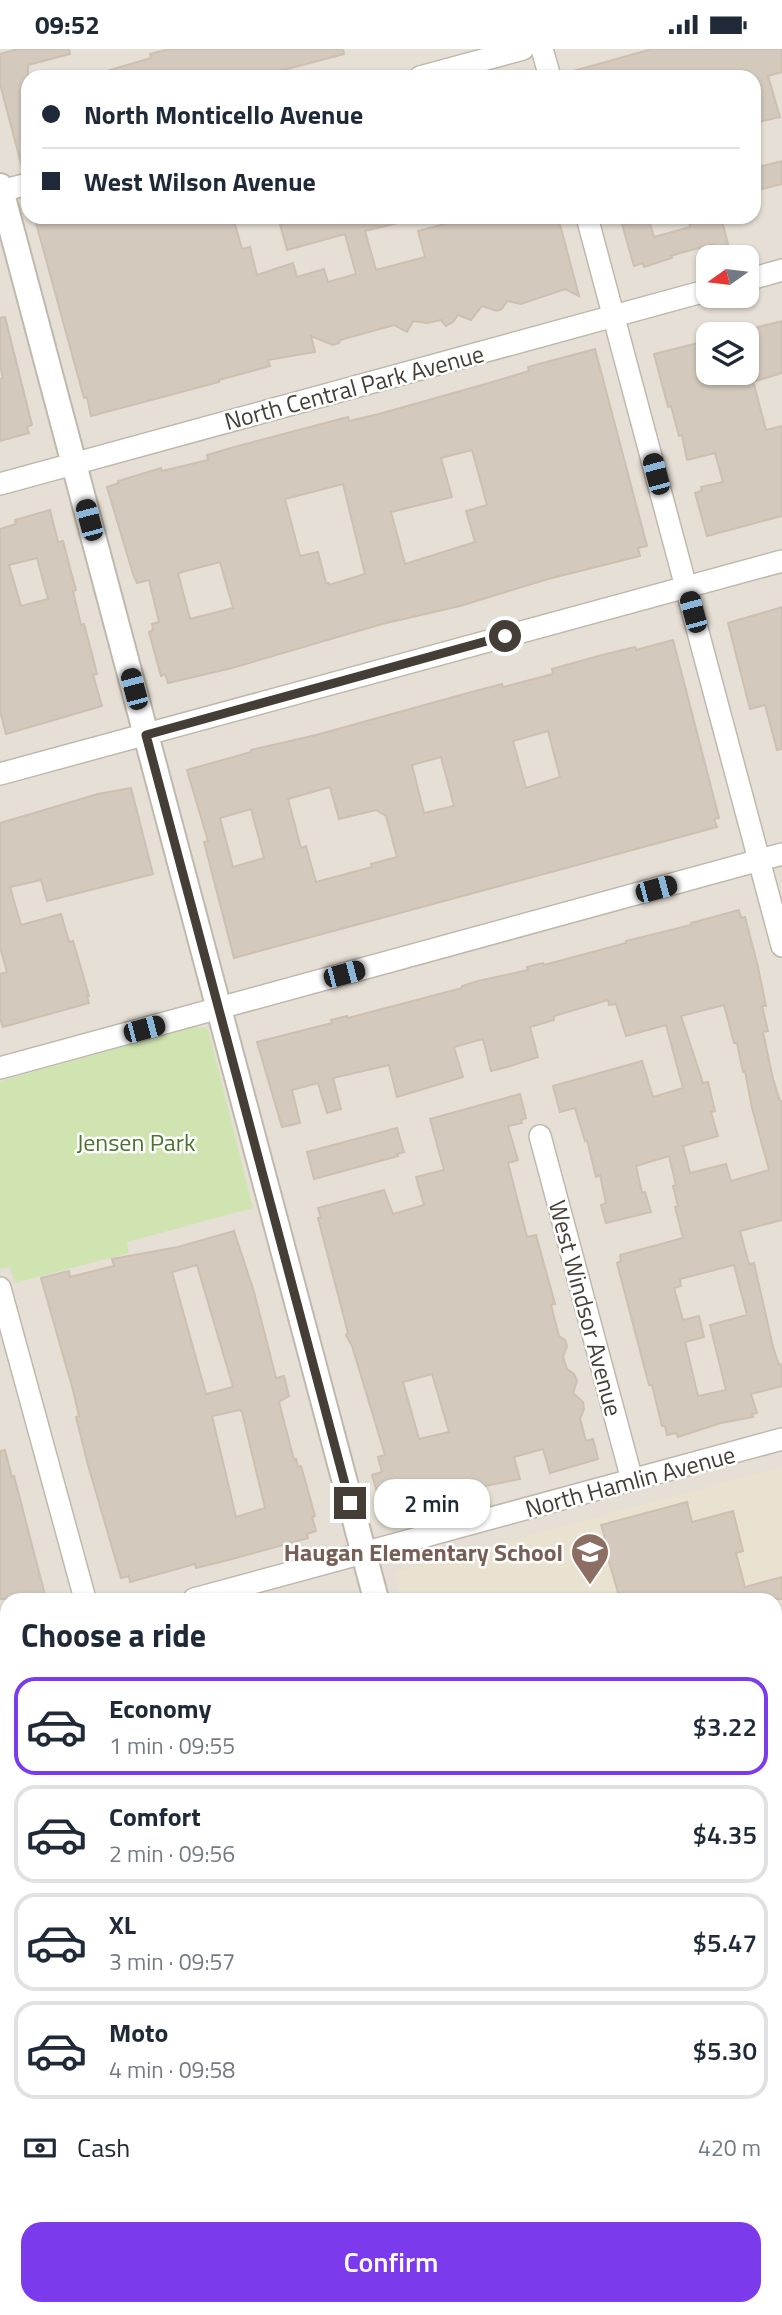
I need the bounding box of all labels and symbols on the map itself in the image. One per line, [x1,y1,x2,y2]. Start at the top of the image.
north arrow [696,245,760,308]
street label: North Central Park Avenue [220,335,488,439]
car [641,451,672,497]
car [74,497,105,543]
car [678,589,709,635]
route start [489,620,521,652]
car [119,666,150,712]
car [633,873,680,905]
car [321,958,368,990]
car [121,1013,168,1045]
park label: Jensen Park [76,1124,196,1160]
street label: West Windsor Avenue [540,1196,632,1420]
street label: North Hamlin Avenue [521,1436,739,1526]
callout: 2 min [374,1479,490,1527]
route end [334,1487,366,1519]
school or university icon: Haugan Elementary School [569,1531,611,1586]
place label: Haugan Elementary School [284,1534,563,1570]

